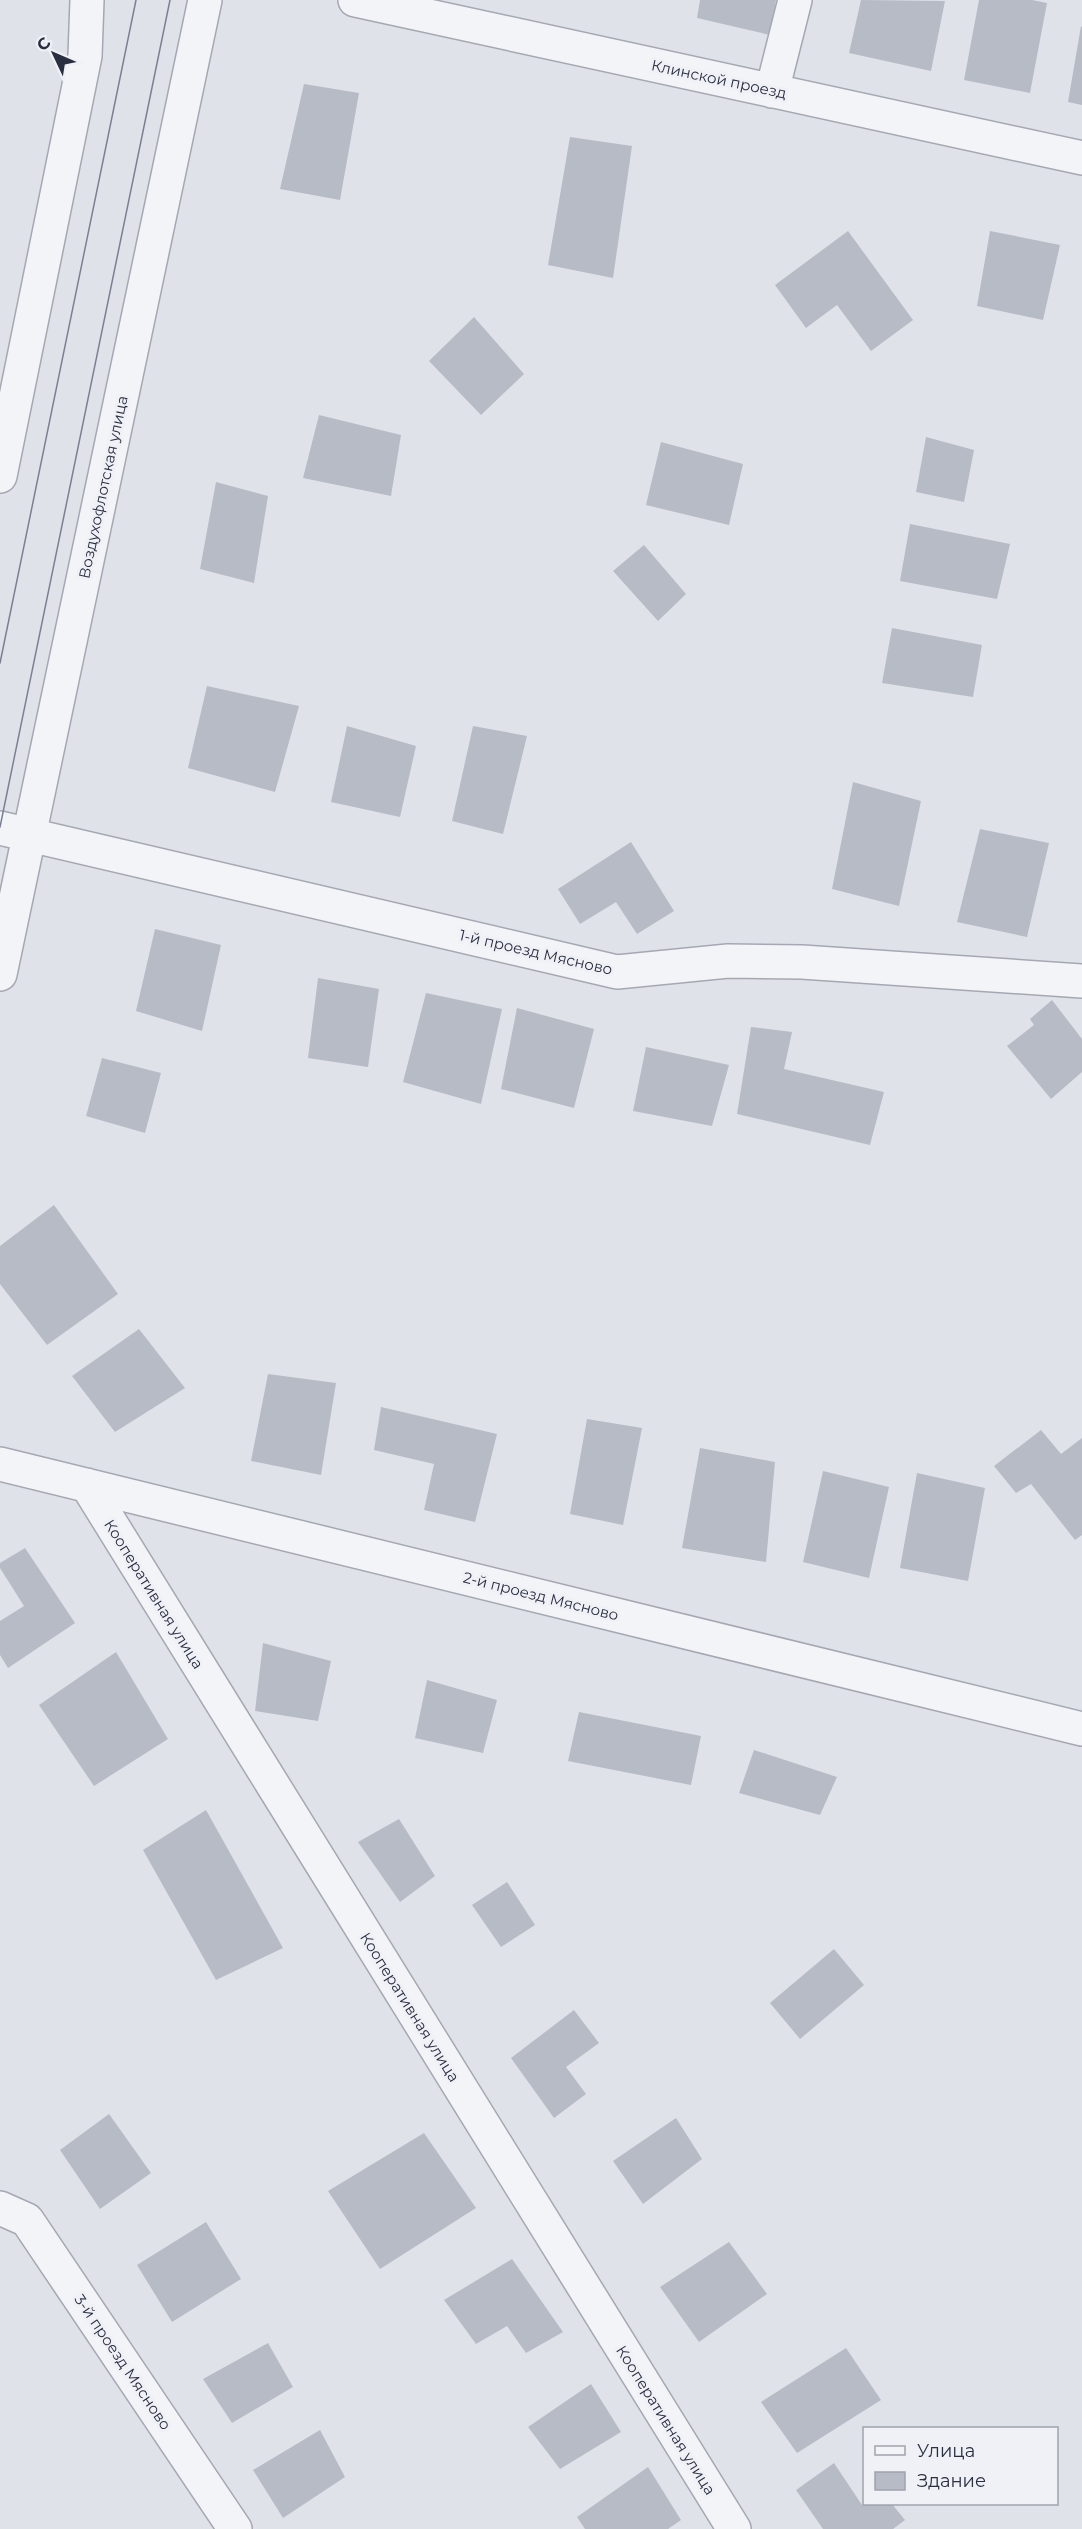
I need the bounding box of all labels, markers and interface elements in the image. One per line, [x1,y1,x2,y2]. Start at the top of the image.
north arrow [24,24,84,84]
text: С [33,33,55,55]
street label: Клинской проезд [650,55,789,103]
street label: Воздухофлотская улица [74,394,132,580]
street label: 1-й проезд Мясново [458,925,614,979]
street label: Кооперативная улица [100,1516,208,1672]
street label: 2-й проезд Мясново [461,1567,621,1625]
street label: Кооперативная улица [356,1929,464,2085]
street label: 3-й проезд Мясново [70,2291,176,2433]
street label: Кооперативная улица [612,2342,720,2498]
legend [863,2427,1058,2505]
text: Улица [917,2440,975,2462]
text: Здание [917,2470,986,2492]

